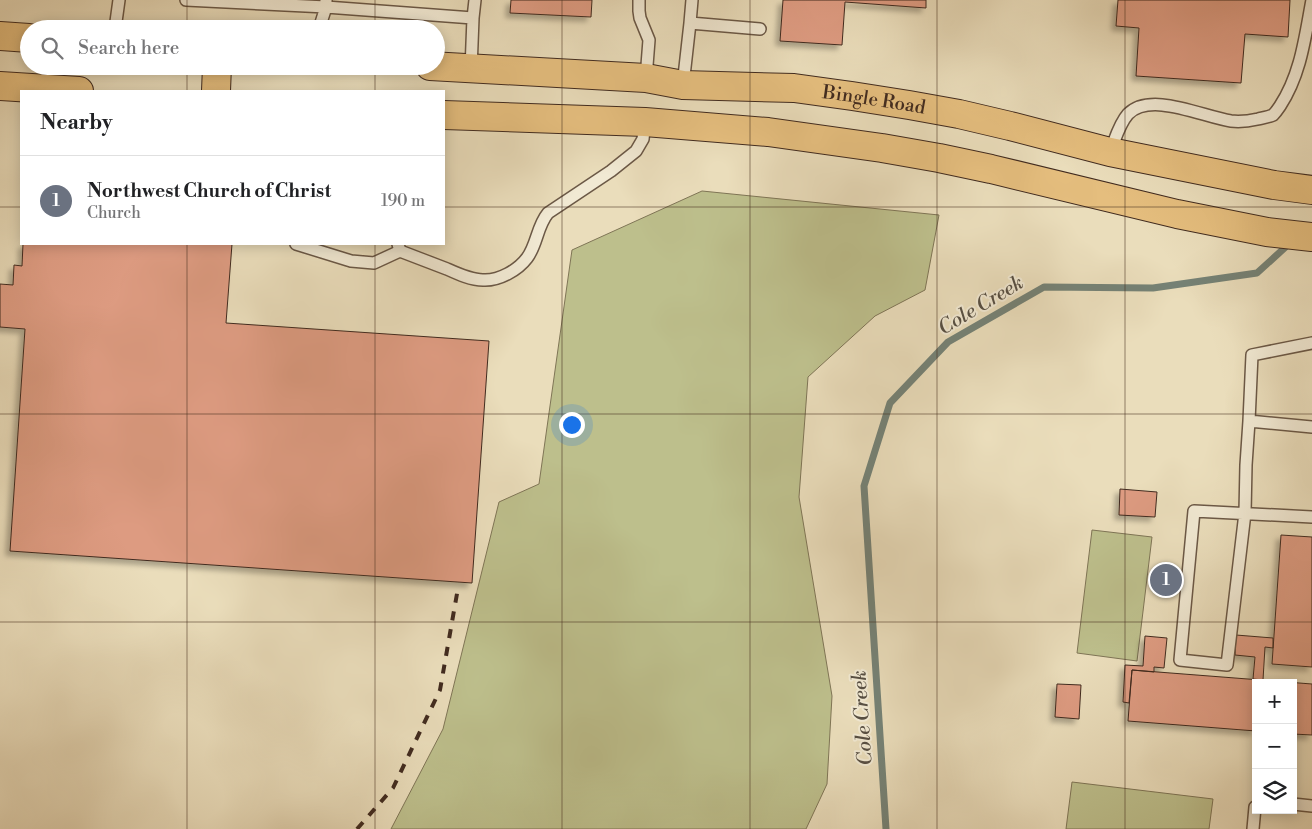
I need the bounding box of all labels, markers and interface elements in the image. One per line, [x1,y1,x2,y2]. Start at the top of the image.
search box [20,20,445,75]
icon: search [38,34,66,62]
text: Search here [78,36,179,60]
street label: Bingle Road [820,80,928,120]
text: Nearby [40,110,113,136]
text: Northwest Church of Christ [87,179,331,203]
text: 1 [52,191,60,211]
text: 190 m [381,191,425,211]
text: Church [87,203,141,223]
water label: Cole Creek [934,271,1028,341]
your location [559,412,585,438]
pin: 1 [1150,561,1182,599]
water label: Cole Creek [847,670,879,766]
map controls [1252,679,1297,814]
button: + [1252,679,1297,724]
button: − [1252,724,1297,769]
button: layers [1252,769,1297,814]

